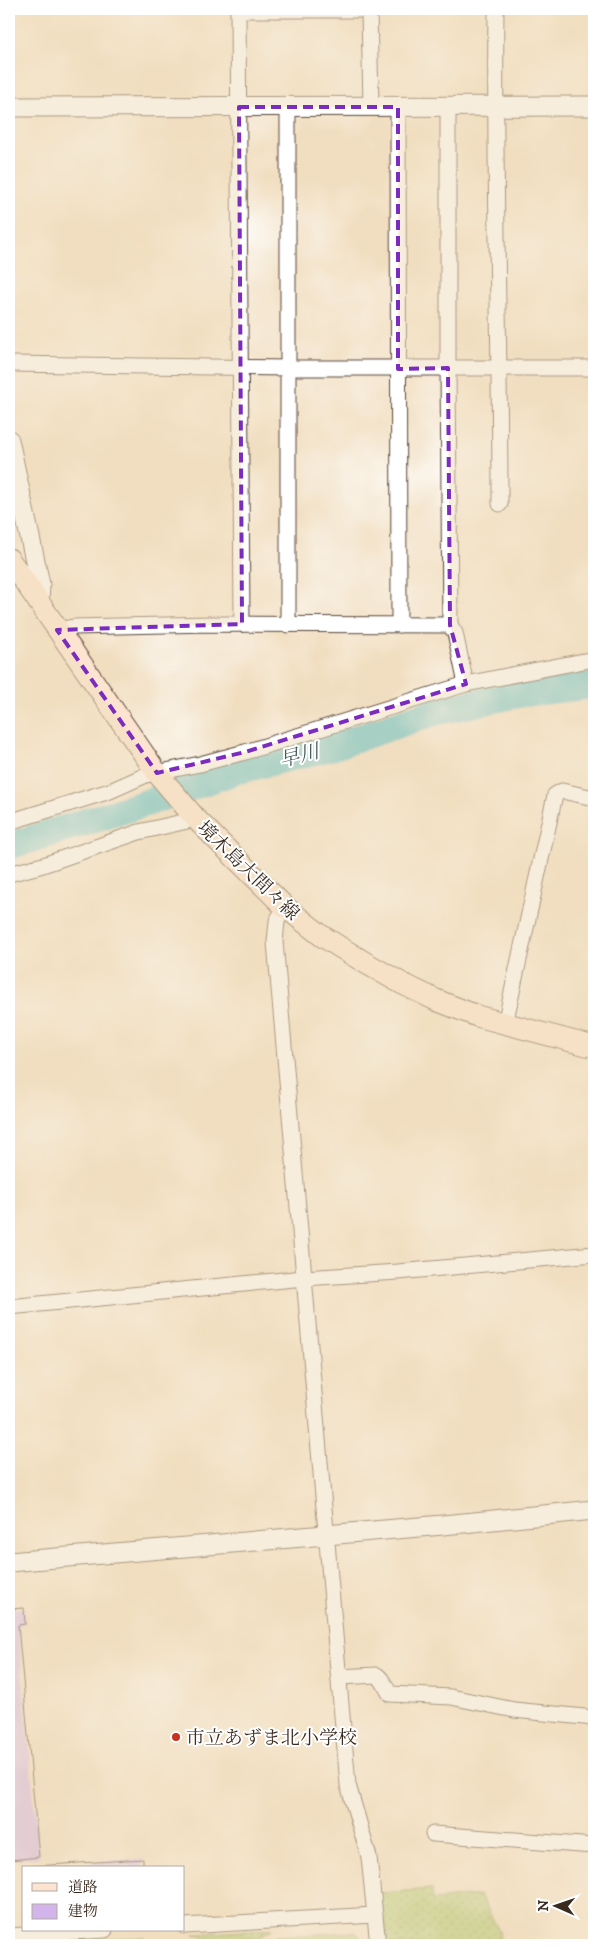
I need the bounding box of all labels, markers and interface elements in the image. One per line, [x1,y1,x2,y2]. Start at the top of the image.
water label: 早川 [277,739,324,773]
street label: 境木島大間々線 [192,817,304,926]
place label: 市立あずま北小学校 [186,1727,357,1750]
marker: 市立あずま北小学校 [170,1731,182,1743]
legend [22,1866,185,1932]
text: 道路 [68,1878,98,1897]
north arrow [530,1882,580,1932]
text: N [535,1899,553,1912]
text: 建物 [68,1902,98,1921]

